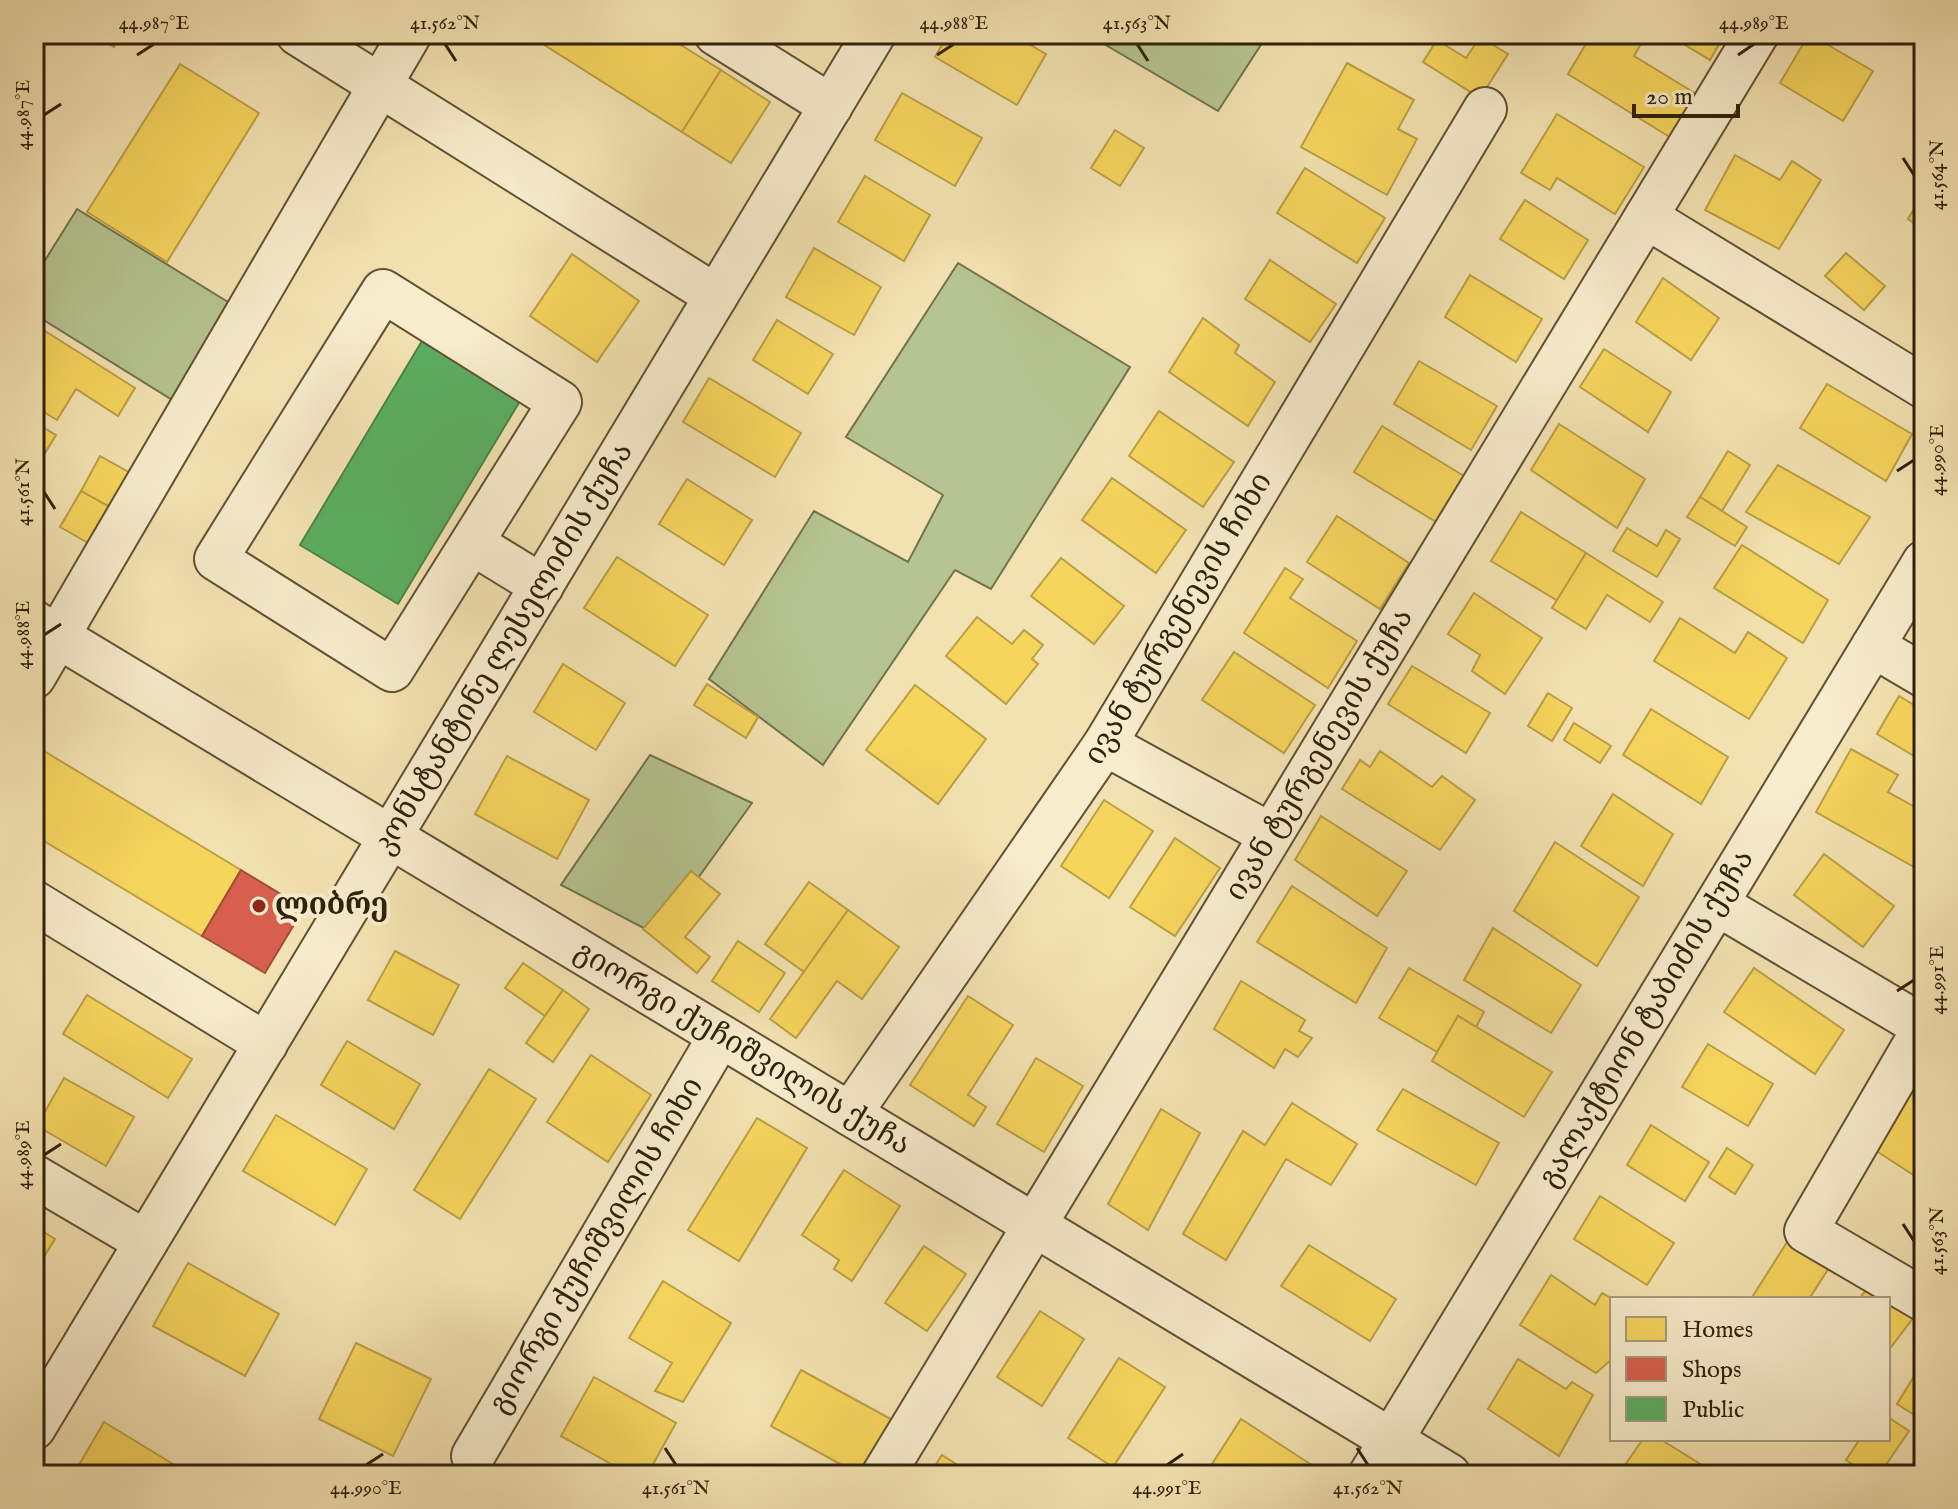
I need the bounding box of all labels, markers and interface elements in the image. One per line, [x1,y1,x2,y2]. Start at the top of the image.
text: 44.987°E [119,11,189,36]
text: 41.562°N [410,11,480,36]
text: 44.988°E [920,11,989,36]
text: 41.563°N [1103,11,1171,36]
text: 44.989°E [1719,11,1789,36]
scale bar [1634,68,1738,118]
text: 44.987°E [11,80,36,150]
text: 20 m [1646,82,1693,113]
text: 41.564°N [1925,140,1950,210]
text: 44.990°E [1925,424,1950,496]
street label: კონსტანტინე ლესელიძის ქუჩა [366,436,642,862]
text: 41.561°N [11,458,36,526]
street label: ივან ტურგენევის ჩიხი [1077,466,1281,772]
text: 44.988°E [11,600,36,669]
street label: ივან ტურგენევის ქუჩა [1217,602,1423,908]
street label: გალაქტიონ ტაბიძის ქუჩა [1531,843,1763,1195]
place label: ლიბრე [275,887,388,925]
marker: ლიბრე [250,897,268,915]
street label: გიორგი ქუჩიშვილის ქუჩა [567,933,917,1165]
text: 44.991°E [1925,945,1950,1015]
street label: გიორგი ქუჩიშვილის ჩიხი [481,1071,713,1421]
text: 44.989°E [11,1120,36,1190]
text: 41.563°N [1925,1207,1950,1275]
legend [1610,1297,1890,1441]
text: Homes [1682,1315,1753,1346]
text: Shops [1682,1355,1741,1386]
text: Public [1682,1395,1744,1426]
text: 44.990°E [330,1476,402,1501]
text: 41.561°N [642,1476,710,1501]
text: 44.991°E [1132,1476,1202,1501]
text: 41.562°N [1333,1476,1403,1501]

